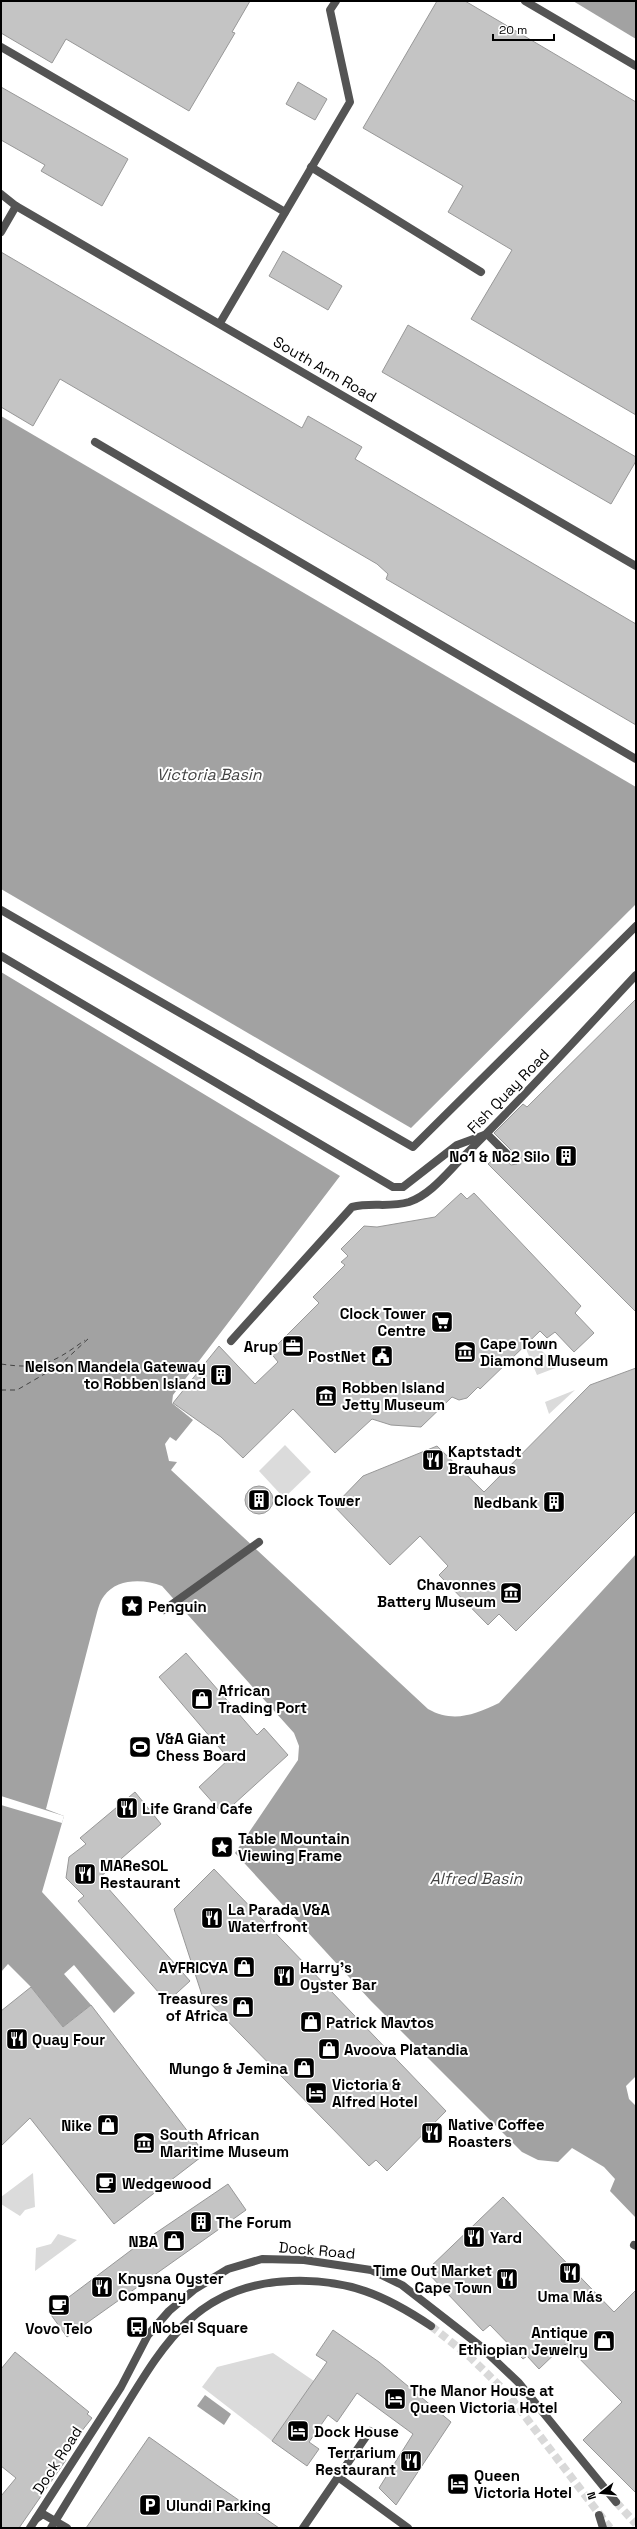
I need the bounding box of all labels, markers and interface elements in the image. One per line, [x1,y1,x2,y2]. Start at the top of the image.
scale bar [493,16,554,42]
text: 20 m [499,22,527,38]
street label: South Arm Road [270,332,380,406]
water label: Victoria Basin [156,764,263,785]
street label: Fish Quay Road [463,1045,553,1137]
building icon: No1 & No2 Silo [553,1143,579,1169]
place label: No1 & No2 Silo [449,1147,550,1166]
place label: Clock Tower Centre [340,1304,426,1340]
supermarket icon: Clock Tower Centre [429,1309,455,1335]
office icon: Arup [280,1333,306,1359]
place label: Cape Town Diamond Museum [480,1334,608,1370]
place label: Arup [244,1337,278,1356]
museum icon: Cape Town Diamond Museum [452,1339,478,1365]
public building icon: PostNet [369,1343,395,1369]
place label: PostNet [308,1347,366,1366]
place label: Nelson Mandela Gateway to Robben Island [25,1357,206,1393]
building icon: Nelson Mandela Gateway to Robben Island [208,1362,234,1388]
place label: Robben Island Jetty Museum [342,1378,445,1414]
museum icon: Robben Island Jetty Museum [313,1383,339,1409]
place label: Kaptstadt Brauhaus [448,1442,522,1478]
restaurant icon: Kaptstadt Brauhaus [420,1447,446,1473]
building icon: Clock Tower [246,1487,272,1513]
building icon: Nedbank [541,1489,567,1515]
place label: Clock Tower [274,1491,360,1510]
place label: Nedbank [474,1493,539,1512]
place label: Chavonnes Battery Museum [377,1575,496,1611]
museum icon: Chavonnes Battery Museum [498,1580,524,1606]
place icon: Penguin [119,1593,145,1619]
place label: Penguin [148,1597,207,1616]
place label: African Trading Port [218,1681,307,1717]
shop icon: African Trading Port [189,1686,215,1712]
place label: V&A Giant Chess Board [156,1729,246,1765]
sports icon: V&A Giant Chess Board [127,1734,153,1760]
restaurant icon: Life Grand Cafe [114,1795,140,1821]
place label: Life Grand Cafe [142,1799,253,1818]
place label: Table Mountain Viewing Frame [238,1829,350,1865]
place icon: Table Mountain Viewing Frame [209,1834,235,1860]
place label: MAReSOL Restaurant [100,1856,181,1892]
restaurant icon: MAReSOL Restaurant [72,1861,98,1887]
water label: Alfred Basin [430,1868,523,1889]
place label: La Parada V&A Waterfront [228,1900,330,1936]
restaurant icon: La Parada V&A Waterfront [199,1905,225,1931]
shop icon: AⱯFRICⱯA [231,1954,257,1980]
place label: AⱯFRICⱯA [159,1958,228,1977]
place label: Harry's Oyster Bar [300,1958,377,1994]
restaurant icon: Harry's Oyster Bar [271,1963,297,1989]
place label: Treasures of Africa [158,1989,228,2025]
shop icon: Treasures of Africa [230,1994,256,2020]
shop icon: Patrick Mavtos [298,2009,324,2035]
place label: Patrick Mavtos [326,2013,434,2032]
restaurant icon: Quay Four [4,2026,30,2052]
place label: Quay Four [32,2030,105,2049]
shop icon: Avoova Platandia [316,2036,342,2062]
place label: Avoova Platandia [344,2040,469,2059]
shop icon: Mungo & Jemina [291,2055,317,2081]
place label: Mungo & Jemina [169,2059,288,2078]
place label: Victoria & Alfred Hotel [332,2075,418,2111]
hotel icon: Victoria & Alfred Hotel [303,2080,329,2106]
shop icon: Nike [95,2112,121,2138]
place label: Native Coffee Roasters [448,2115,545,2151]
place label: Nike [61,2116,92,2135]
restaurant icon: Native Coffee Roasters [419,2120,445,2146]
place label: South African Maritime Museum [160,2125,289,2161]
museum icon: South African Maritime Museum [131,2130,157,2156]
cafe icon: Wedgewood [93,2170,119,2196]
place label: Wedgewood [122,2174,211,2193]
building icon: The Forum [188,2209,214,2235]
place label: The Forum [216,2213,292,2232]
restaurant icon: Yard [461,2224,487,2250]
shop icon: NBA [161,2228,187,2254]
place label: Yard [490,2228,522,2247]
place label: NBA [129,2232,158,2251]
street label: Dock Road [278,2237,356,2263]
restaurant icon: Uma Más [557,2260,583,2286]
place label: Time Out Market Cape Town [373,2261,492,2297]
restaurant icon: Time Out Market Cape Town [494,2266,520,2292]
place label: Knysna Oyster Company [118,2269,224,2305]
restaurant icon: Knysna Oyster Company [89,2274,115,2300]
place label: Uma Más [537,2287,603,2306]
cafe icon: Vovo Telo [46,2292,72,2318]
bus stop icon: Nobel Square [124,2314,150,2340]
place label: Nobel Square [152,2318,248,2337]
place label: Vovo Telo [25,2319,93,2338]
place label: Antique Ethiopian Jewelry [458,2323,588,2359]
shop icon: Antique Ethiopian Jewelry [591,2328,617,2354]
place label: The Manor House at Queen Victoria Hotel [410,2381,558,2417]
hotel icon: The Manor House at Queen Victoria Hotel [382,2386,408,2412]
hotel icon: Dock House [285,2418,311,2444]
place label: Dock House [314,2422,399,2441]
street label: Dock Road [28,2423,86,2497]
place label: Terrarium Restaurant [315,2443,396,2479]
restaurant icon: Terrarium Restaurant [398,2448,424,2474]
place label: Queen Victoria Hotel [474,2466,572,2502]
hotel icon: Queen Victoria Hotel [445,2471,471,2497]
north arrow [581,2473,621,2513]
text: N [584,2490,599,2501]
parking icon: Ulundi Parking [137,2492,163,2518]
place label: Ulundi Parking [166,2496,271,2515]

